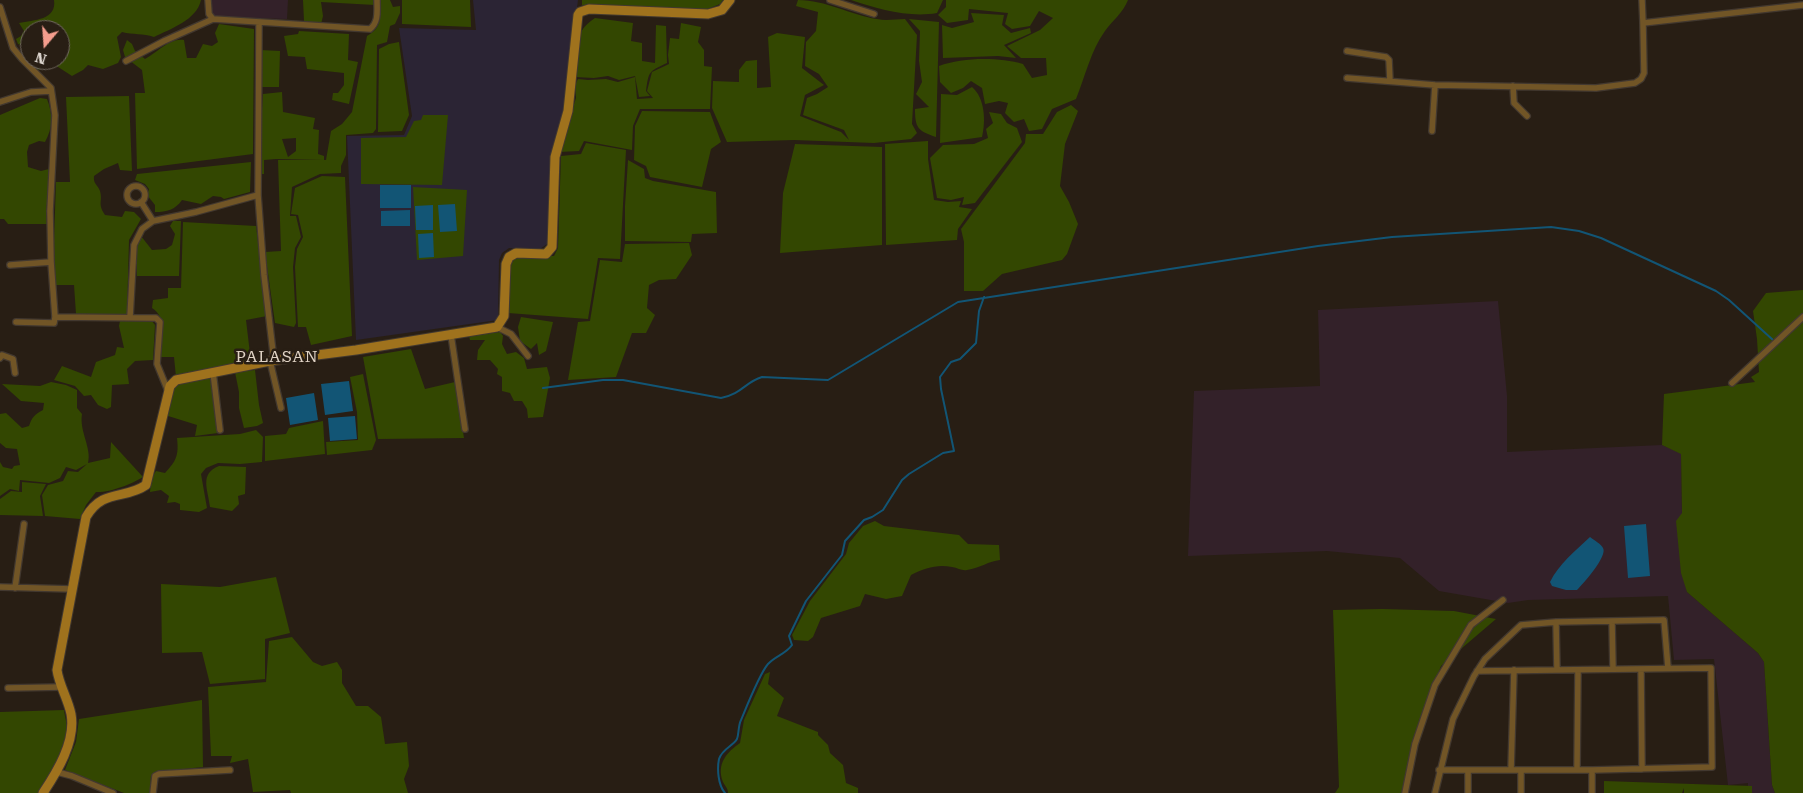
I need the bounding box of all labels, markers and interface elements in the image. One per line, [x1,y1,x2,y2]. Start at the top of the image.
north arrow [20,20,70,70]
text: N [33,49,48,68]
district label: PALASAN [235,347,319,367]

